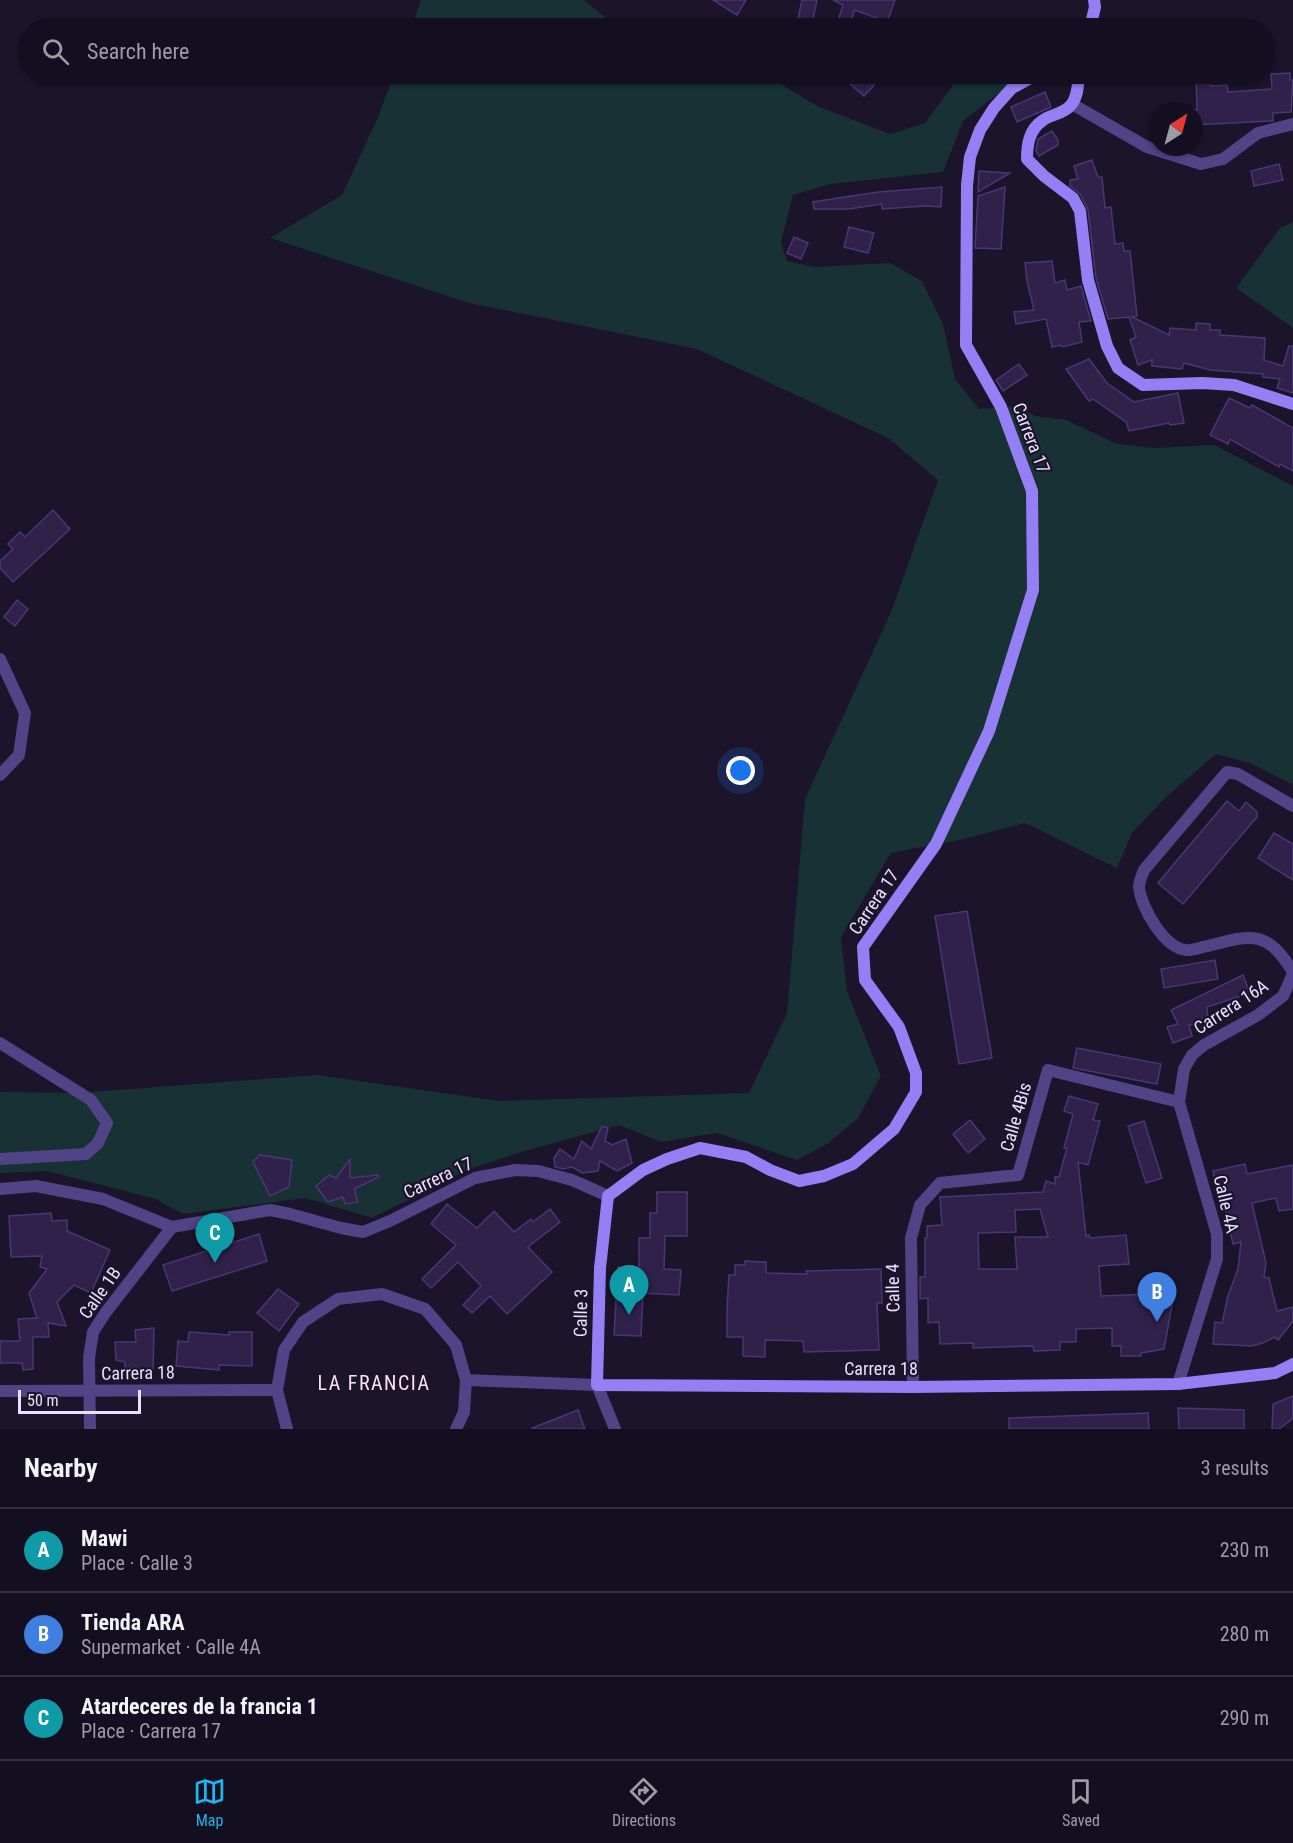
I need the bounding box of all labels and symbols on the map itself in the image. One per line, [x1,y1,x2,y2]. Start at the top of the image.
north arrow [1149,102,1203,156]
street label: Carrera 17 [1008,400,1055,476]
your location [726,756,755,785]
street label: Carrera 17 [844,865,903,938]
street label: Carrera 16A [1190,975,1272,1038]
street label: Calle 4Bis [996,1080,1035,1154]
street label: Carrera 17 [400,1152,476,1203]
street label: Calle 4A [1210,1173,1243,1236]
pin: C [196,1214,234,1263]
street label: Calle 1B [74,1263,125,1323]
street label: Calle 4 [882,1263,903,1312]
pin: A [610,1266,648,1315]
pin: B [1138,1272,1176,1322]
street label: Calle 3 [570,1289,591,1337]
street label: Carrera 18 [844,1358,918,1379]
street label: Carrera 18 [101,1361,175,1384]
district label: LA FRANCIA [317,1371,431,1395]
scale bar [18,1387,141,1414]

